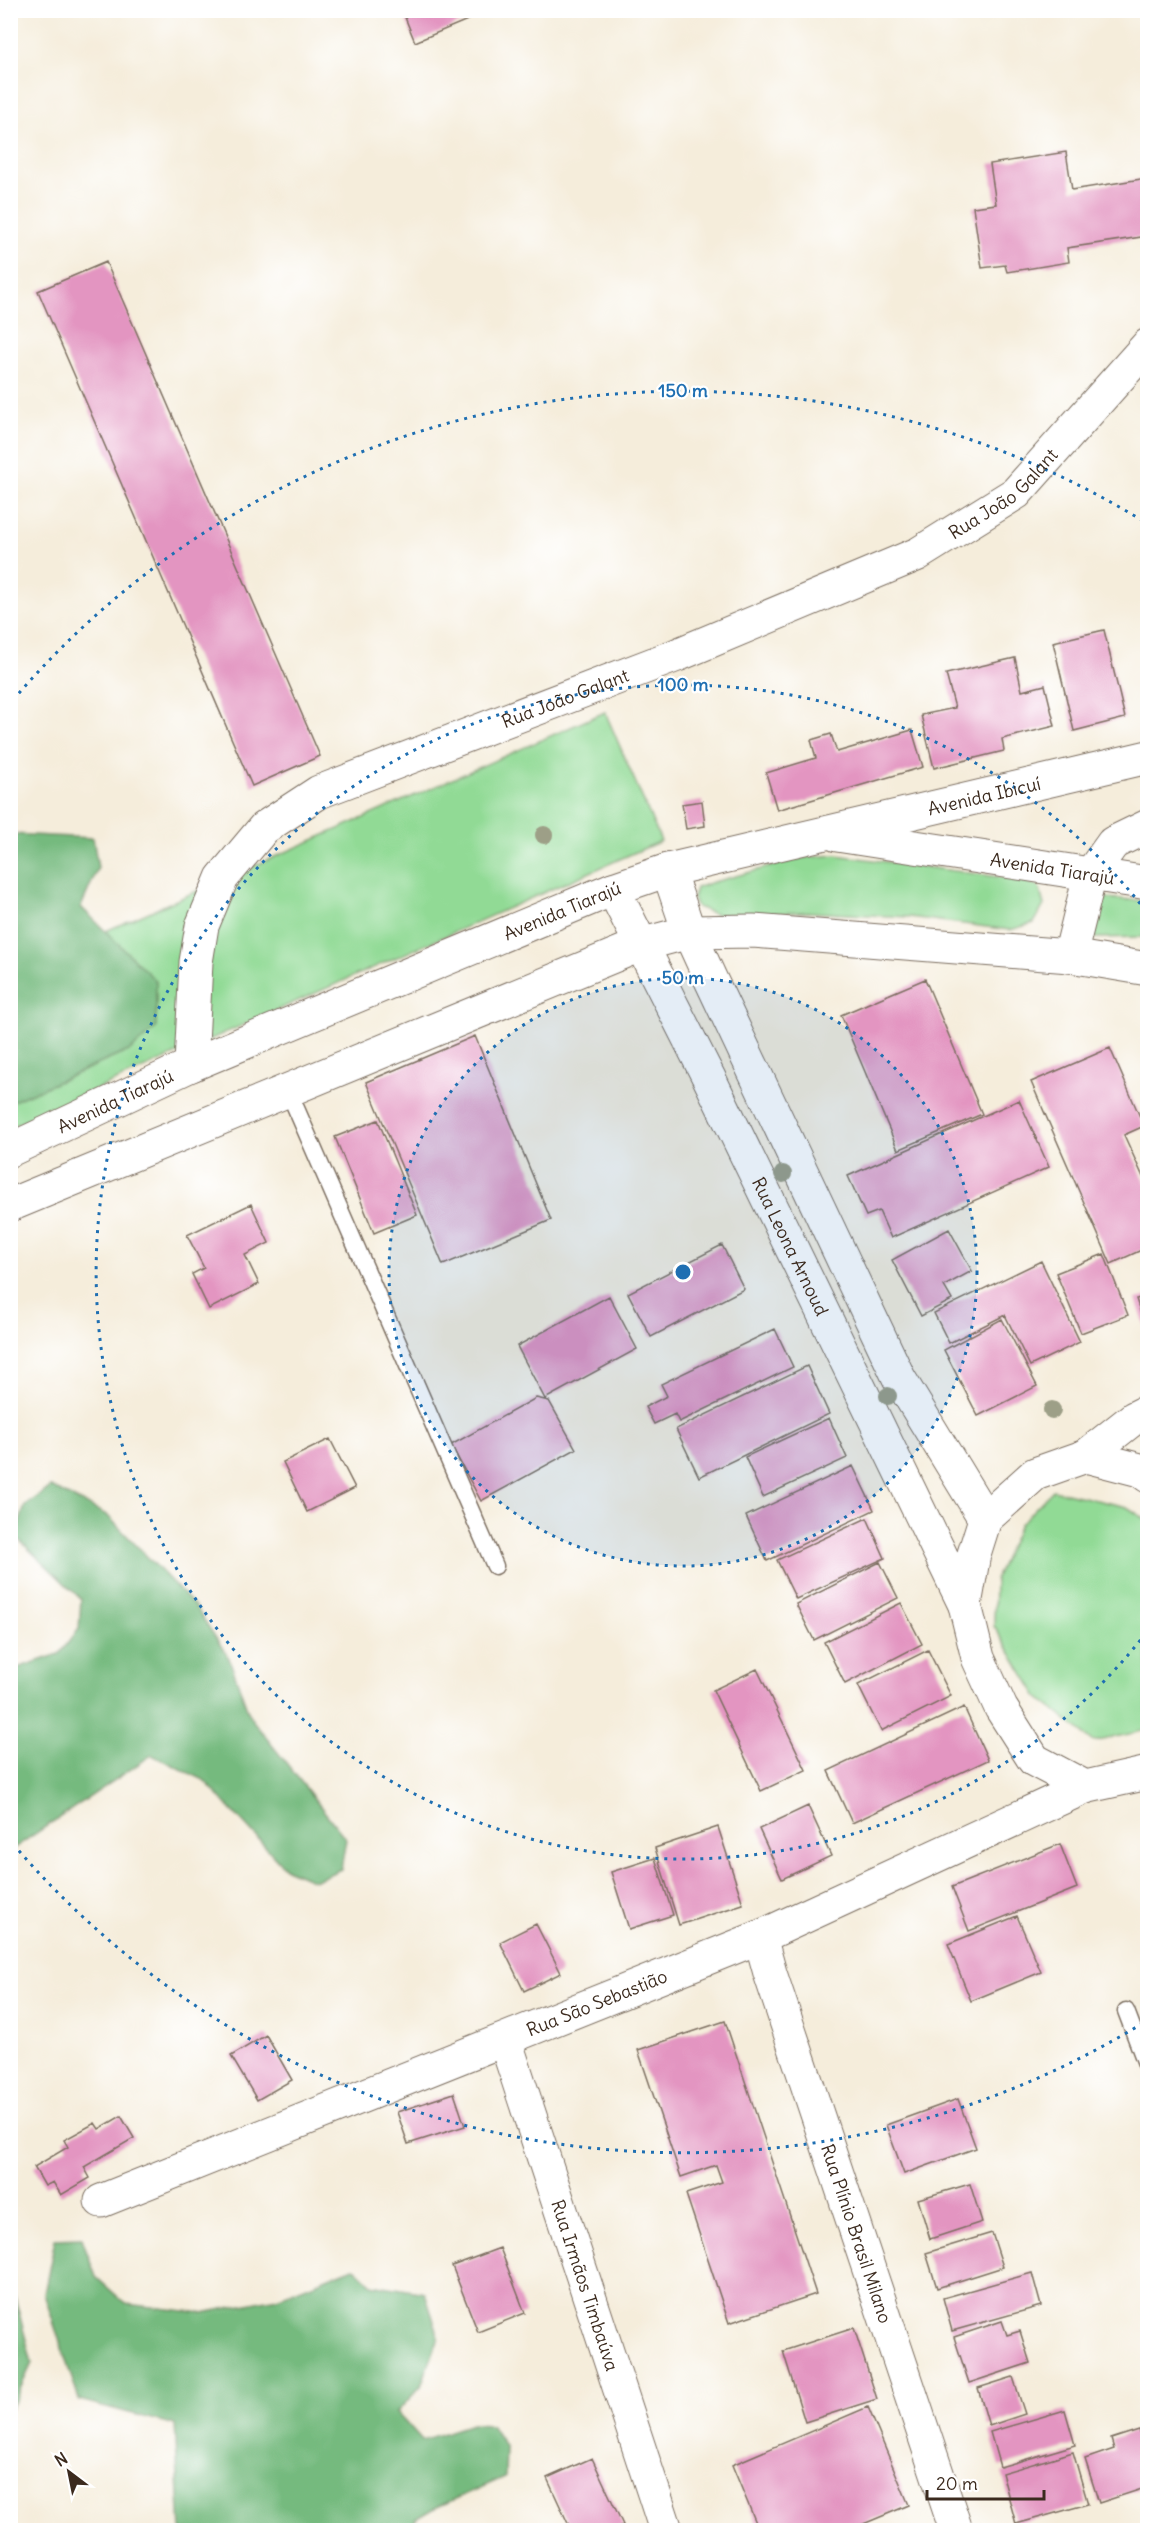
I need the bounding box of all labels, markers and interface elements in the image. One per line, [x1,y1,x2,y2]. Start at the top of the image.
text: 150 m [658,379,708,402]
street label: Rua João Galant [944,443,1062,544]
street label: Rua João Galant [498,663,632,733]
text: 100 m [658,673,709,696]
street label: Avenida Ibicuí [925,771,1043,820]
street label: Avenida Tiarajú [989,847,1116,889]
street label: Avenida Tiarajú [500,876,624,945]
text: 50 m [662,966,704,989]
street label: Avenida Tiarajú [53,1064,177,1138]
street label: Rua Leona Arnoud [747,1173,834,1320]
centre of rings [673,1262,693,1282]
street label: Rua São Sebastião [523,1964,670,2041]
street label: Rua Plínio Brasil Milano [816,2141,898,2326]
street label: Rua Irmãos Timbaúva [547,2197,624,2374]
north arrow [39,2442,99,2502]
text: N [51,2448,71,2471]
scale bar [927,2463,1044,2501]
text: 20 m [936,2472,978,2495]

